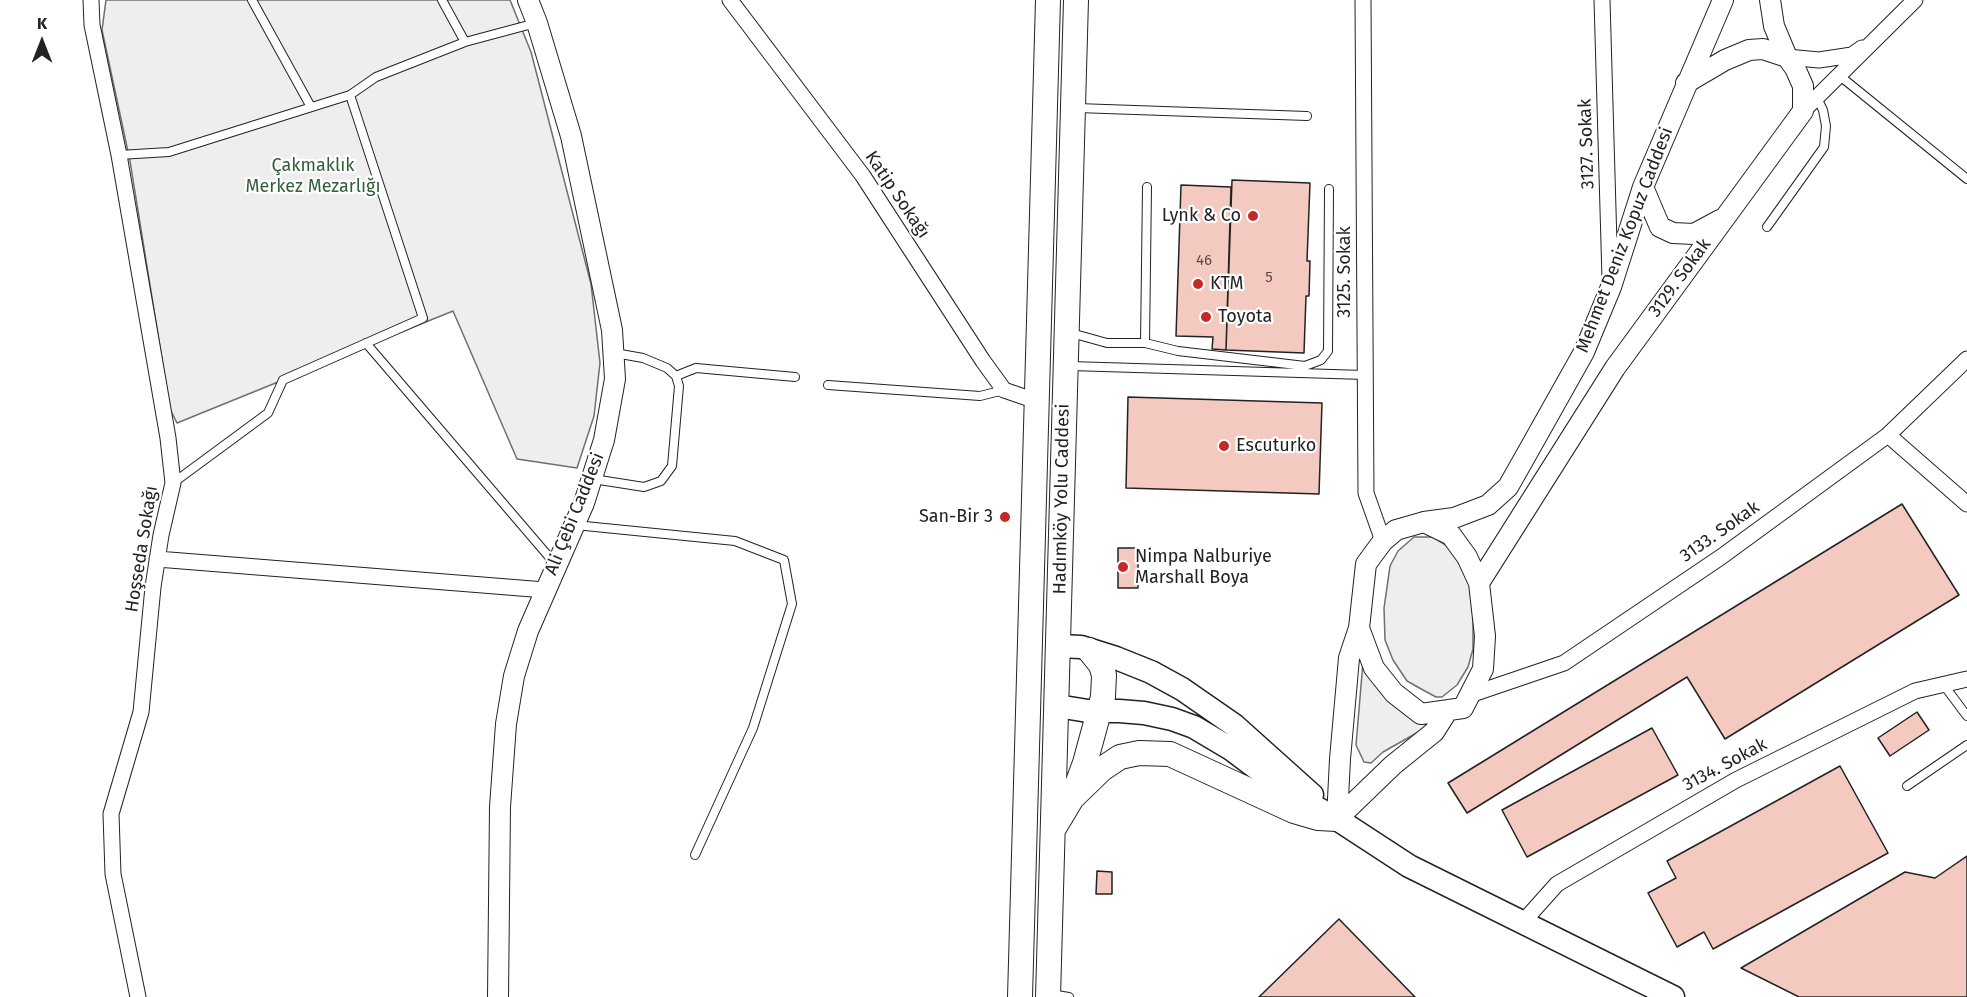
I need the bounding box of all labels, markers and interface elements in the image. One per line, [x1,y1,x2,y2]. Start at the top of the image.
north arrow [12,12,72,72]
text: K [37,14,47,33]
street label: 3127. Sokak [1575,98,1599,190]
street label: Mehmet Deniz Kopuz Caddesi [1572,124,1678,356]
street label: Katip Sokağı [860,147,934,243]
park label: Çakmaklık Merkez Mezarlığı [246,155,380,198]
place label: Lynk & Co [1162,205,1241,227]
marker: Lynk & Co [1246,209,1260,223]
street label: 3125. Sokak [1334,226,1356,318]
street label: 3129. Sokak [1644,234,1716,322]
house number: 46 [1196,252,1212,270]
house number: 5 [1265,269,1273,287]
place label: KTM [1210,273,1244,295]
marker: KTM [1191,277,1205,291]
place label: Toyota [1218,306,1272,328]
marker: Toyota [1199,310,1213,324]
street label: Hadımköy Yolu Caddesi [1050,403,1074,595]
place label: Escuturko [1236,435,1316,457]
marker: Escuturko [1217,439,1231,453]
street label: Ali Çebi Caddesi [541,450,609,578]
street label: Hoşseda Sokağı [121,484,163,614]
street label: 3133. Sokak [1676,497,1764,567]
place label: San-Bir 3 [919,506,993,528]
marker: San-Bir 3 [998,510,1012,524]
place label: Nimpa Nalburiye Marshall Boya [1135,546,1272,588]
marker: Nimpa Nalburiye Marshall Boya [1116,560,1130,574]
street label: 3134. Sokak [1679,734,1771,796]

